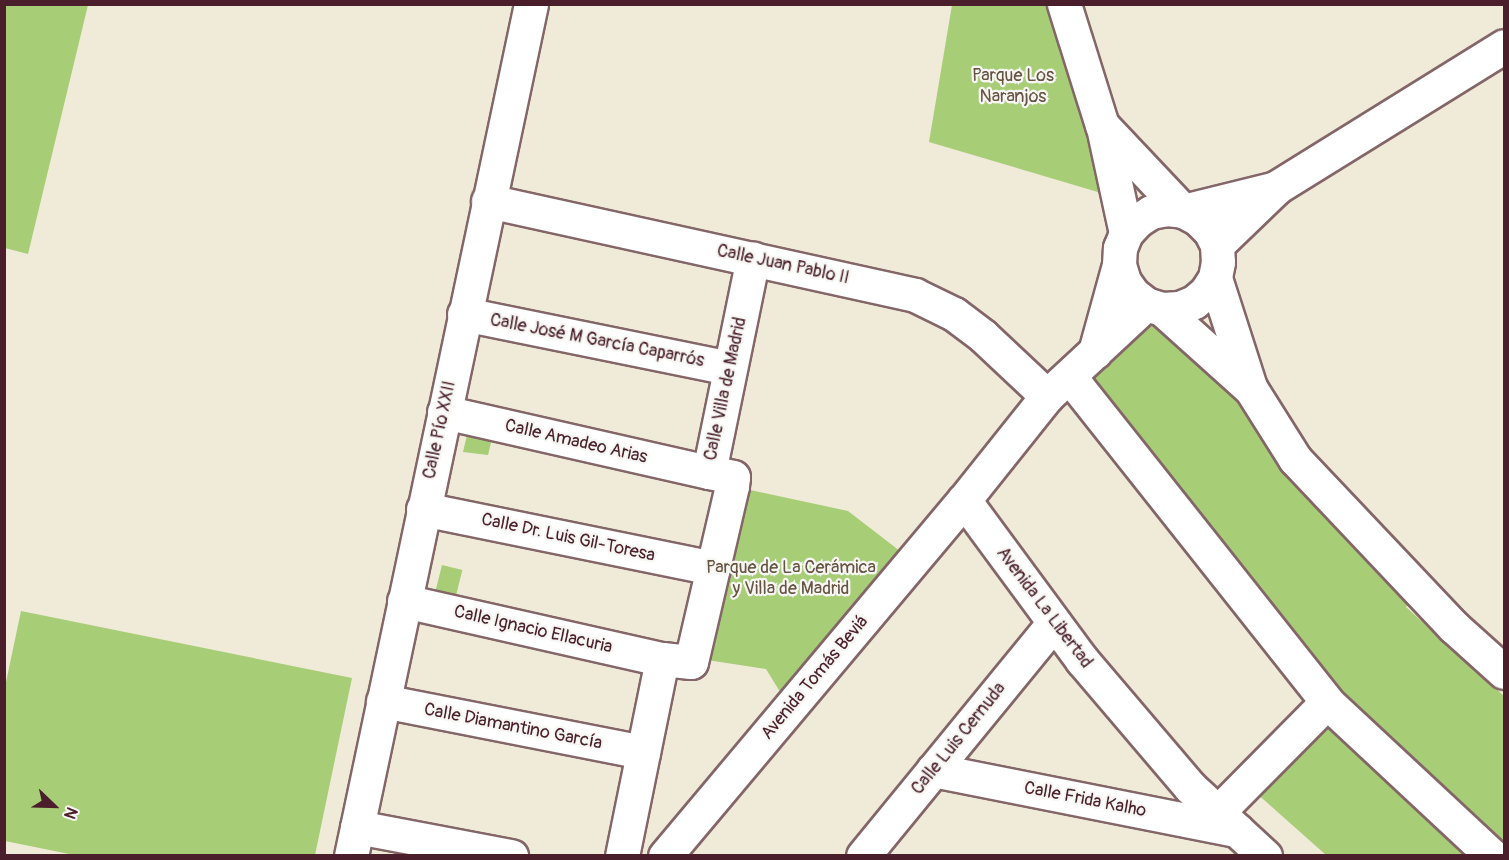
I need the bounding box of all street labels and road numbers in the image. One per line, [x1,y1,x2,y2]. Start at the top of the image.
street label: Calle Juan Pablo II [715,240,851,290]
street label: Calle José M García Caparrós [488,310,706,372]
street label: Calle Villa de Madrid [700,315,752,463]
street label: Calle Pío XXII [419,379,461,481]
street label: Calle Amadeo Arias [503,415,649,469]
street label: Calle Dr. Luis Gil-Toresa [479,509,657,567]
street label: Avenida La Libertad [991,543,1097,673]
street label: Calle Ignacio Ellacuria [452,601,614,659]
street label: Avenida Tomás Beviá [757,612,873,744]
street label: Calle Luis Cernuda [907,679,1011,799]
street label: Calle Diamantino García [422,699,604,755]
street label: Calle Frida Kalho [1022,778,1148,822]

